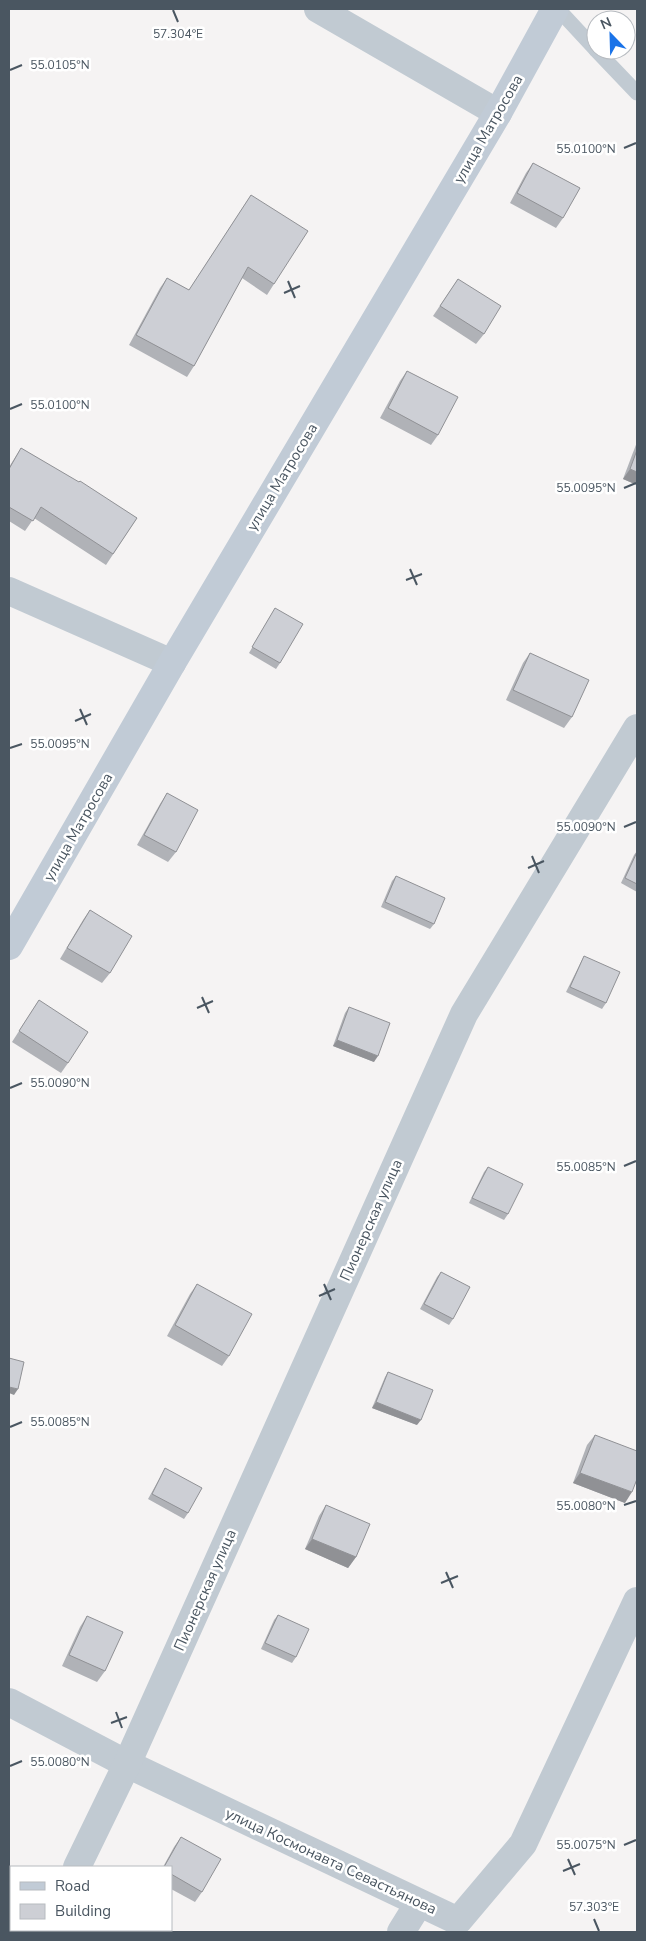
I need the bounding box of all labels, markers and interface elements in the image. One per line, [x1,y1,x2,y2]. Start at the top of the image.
north arrow [586,10,636,60]
text: N [598,13,615,34]
text: 57.304°E [153,26,203,42]
text: 55.0105°N [30,57,90,73]
street label: улица Матросова [449,71,527,187]
text: 55.0100°N [556,141,616,157]
text: 55.0100°N [30,397,90,413]
street label: улица Матросова [242,419,322,535]
text: 55.0095°N [556,480,616,496]
text: 55.0095°N [30,736,90,752]
street label: улица Матросова [39,769,117,885]
text: 55.0090°N [556,819,616,835]
text: 55.0090°N [30,1075,90,1091]
street label: Пионерская улица [335,1156,407,1284]
text: 55.0085°N [556,1159,616,1175]
text: 55.0085°N [30,1414,90,1430]
text: 55.0080°N [556,1498,616,1514]
street label: Пионерская улица [169,1526,241,1654]
text: 55.0080°N [30,1754,90,1770]
street label: улица Космонавта Севастьянова [222,1803,440,1919]
text: 55.0075°N [556,1837,616,1853]
legend [10,1866,172,1931]
text: Road [55,1876,90,1896]
text: 57.303°E [569,1899,619,1915]
text: Building [55,1901,111,1921]

